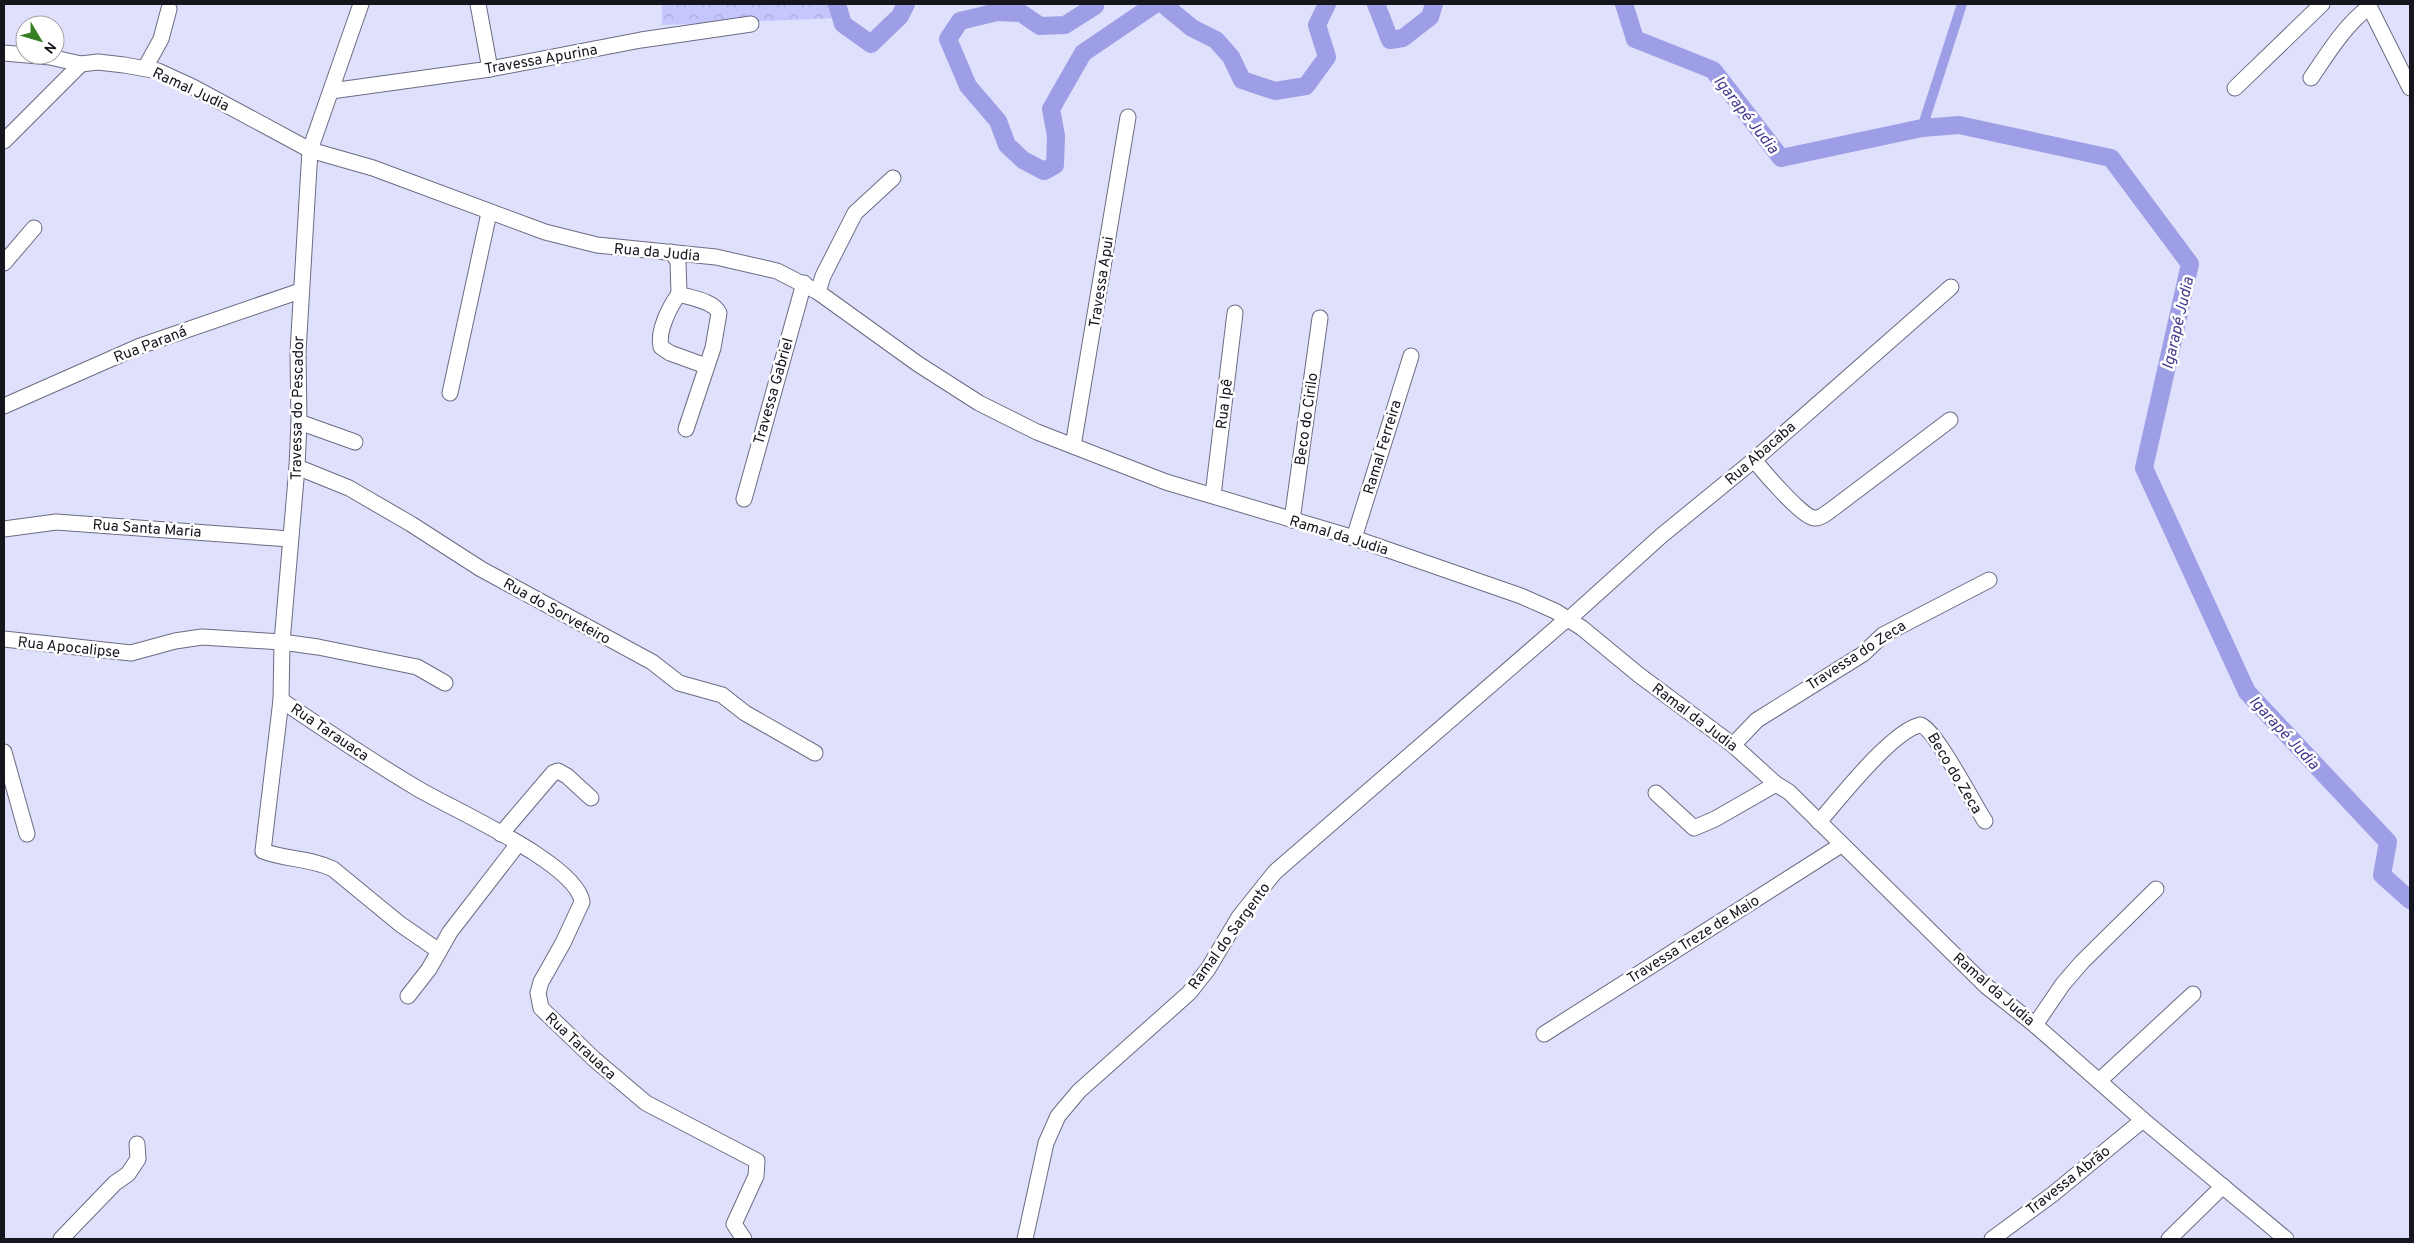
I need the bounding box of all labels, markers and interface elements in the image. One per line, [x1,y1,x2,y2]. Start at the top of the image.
north arrow [15,15,65,65]
text: N [39,38,59,56]
street label: Travessa Apurina [483,41,599,80]
street label: Ramal Judia [149,64,232,116]
water label: Igarapé Judia [1709,72,1783,159]
street label: Travessa Apui [1086,235,1119,329]
street label: Rua da Judia [613,240,701,267]
water label: Igarapé Judia [2159,275,2199,372]
street label: Rua Paraná [111,323,190,368]
street label: Travessa do Pescador [288,336,309,480]
street label: Travessa Gabriel [750,336,799,447]
street label: Beco do Cirilo [1292,372,1323,467]
street label: Rua Ipê [1213,378,1238,431]
street label: Ramal Ferreira [1360,398,1407,497]
street label: Rua Abacaba [1722,418,1800,490]
street label: Ramal da Judia [1287,512,1390,561]
street label: Rua Santa Maria [92,516,202,543]
street label: Rua do Sorveteiro [499,575,613,650]
street label: Travessa do Zeca [1803,617,1910,696]
street label: Rua Apocalipse [17,634,121,663]
street label: Ramal da Judia [1647,680,1741,757]
water label: Igarapé Judia [2244,692,2323,775]
street label: Rua Tarauaca [286,700,372,766]
street label: Beco do Zeca [1922,730,1985,818]
street label: Ramal do Sargento [1185,880,1275,994]
street label: Travessa Treze de Maio [1624,892,1764,989]
street label: Ramal da Judia [1948,949,2038,1031]
street label: Rua Tarauaca [540,1009,619,1085]
street label: Travessa Abrão [2023,1142,2115,1220]

